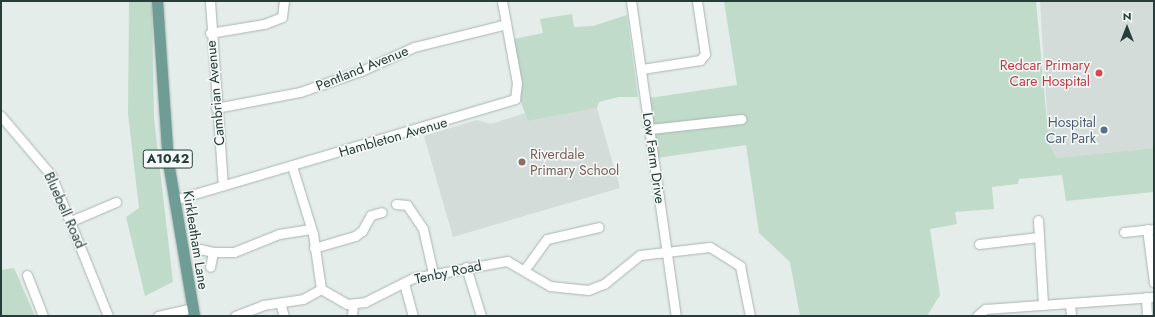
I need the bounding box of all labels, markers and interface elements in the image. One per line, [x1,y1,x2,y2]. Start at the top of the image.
north arrow [1107,8,1147,48]
text: N [1123,8,1131,24]
street label: Cambrian Avenue [202,40,228,146]
street label: Pentland Avenue [313,42,411,94]
place label: Redcar Primary Care Hospital [1000,57,1090,90]
marker: Redcar Primary Care Hospital [1093,67,1105,79]
street label: Low Farm Drive [639,111,669,205]
street label: Hambleton Avenue [337,113,449,161]
place label: Hospital Car Park [1046,114,1096,146]
marker: Hospital Car Park [1099,125,1109,135]
place label: Riverdale Primary School [530,146,619,178]
road number: A1042 [142,148,194,170]
marker: Riverdale Primary School [517,157,527,167]
street label: Bluebell Road [41,169,89,251]
street label: Kirkleatham Lane [180,189,212,291]
street label: Tenby Road [413,257,483,287]

